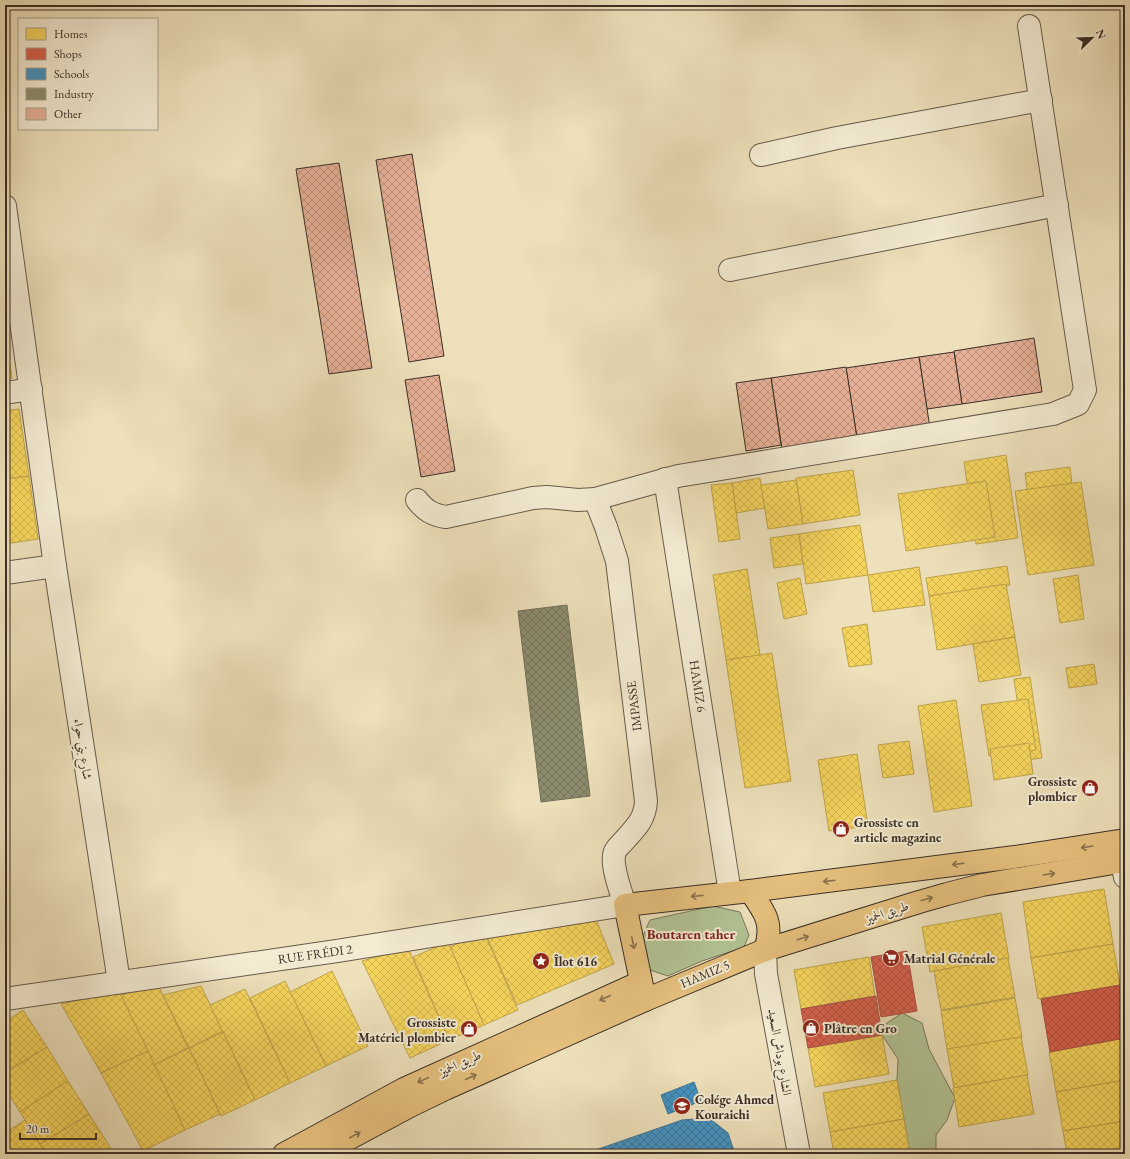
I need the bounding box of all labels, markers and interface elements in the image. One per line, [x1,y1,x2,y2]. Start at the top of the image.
legend [18,18,158,130]
north arrow [1072,18,1112,58]
text: Homes [54,26,88,42]
text: N [1093,27,1109,41]
text: Shops [54,46,82,62]
text: Schools [54,66,89,82]
text: Industry [54,86,94,102]
text: Other [54,106,82,122]
street label: HAMIZ 6 [686,659,710,713]
street label: IMPASSE [622,680,646,732]
street label: شارع بني حواء [67,717,96,781]
place label: Grossiste plombier [1028,773,1078,805]
shop icon: Grossiste plombier [1080,778,1100,798]
place label: Grossiste en article magazine [854,814,942,846]
shop icon: Grossiste en article magazine [831,819,851,839]
one-way arrow [1080,843,1093,851]
one-way arrow [952,861,965,868]
one-way arrow [1042,870,1055,878]
one-way arrow [823,877,836,885]
one-way arrow [691,893,704,900]
one-way arrow [920,895,933,903]
street label: طريق الحميز [861,897,911,928]
district label: Boutaren taher [647,925,735,943]
one-way arrow [796,934,809,941]
one-way arrow [629,936,637,949]
street label: RUE FRÉDI 2 [277,940,354,968]
supermarket icon: Matrial Générale [881,948,901,968]
place label: Matrial Générale [904,950,996,967]
place icon: Îlot 616 [531,951,551,971]
place label: Îlot 616 [554,953,597,970]
street label: HAMIZ 5 [678,956,732,992]
one-way arrow [600,995,612,1002]
street label: الشارع بوداش السعيد [761,1007,796,1097]
place label: Grossiste Matériel plombier [358,1014,457,1046]
shop icon: Plâtre en Gro [801,1018,821,1038]
shop icon: Grossiste Matériel plombier [459,1019,479,1039]
place label: Plâtre en Gro [824,1020,897,1037]
street label: طريق الحميز [434,1046,484,1081]
one-way arrow [464,1073,476,1081]
one-way arrow [417,1077,429,1084]
place label: Colége Ahmed Kouraichi [695,1091,775,1123]
school or university icon: Colége Ahmed Kouraichi [672,1096,692,1116]
scale bar [20,1115,96,1141]
text: 20 m [26,1121,50,1137]
one-way arrow [348,1131,360,1139]

